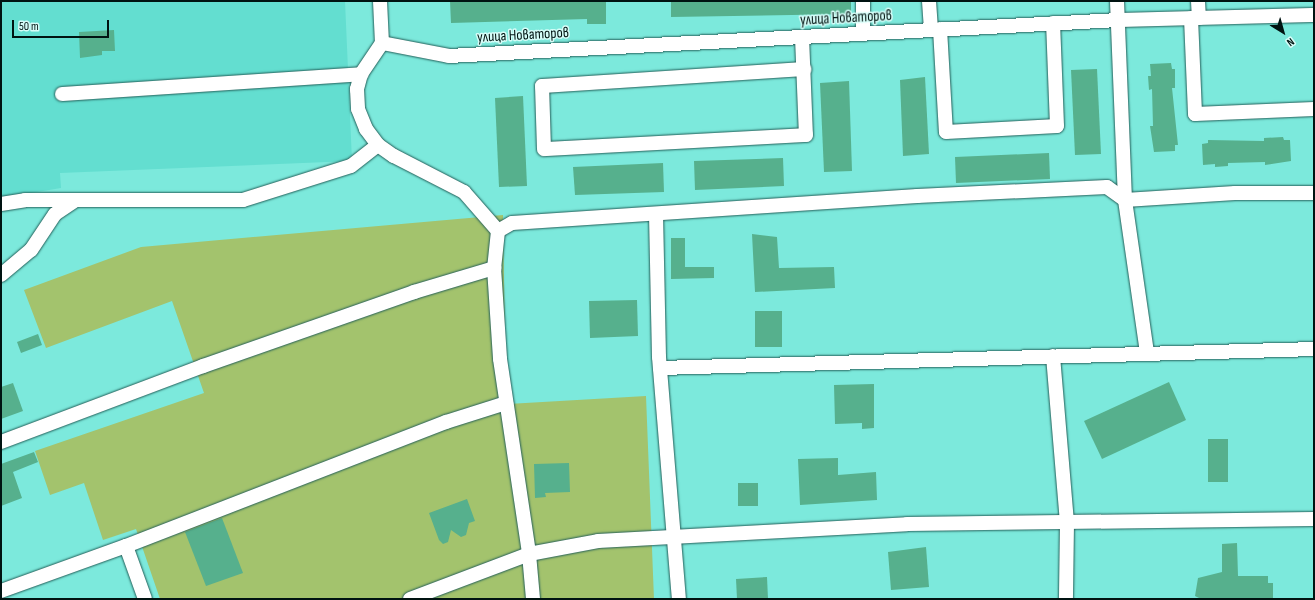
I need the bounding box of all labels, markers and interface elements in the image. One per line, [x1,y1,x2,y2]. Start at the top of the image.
street label: улица Новаторов [800,7,892,29]
scale bar [14,12,111,38]
north arrow [1263,12,1303,52]
text: 50 m [19,19,39,34]
street label: улица Новаторов [477,24,569,46]
text: N [1284,35,1297,49]

